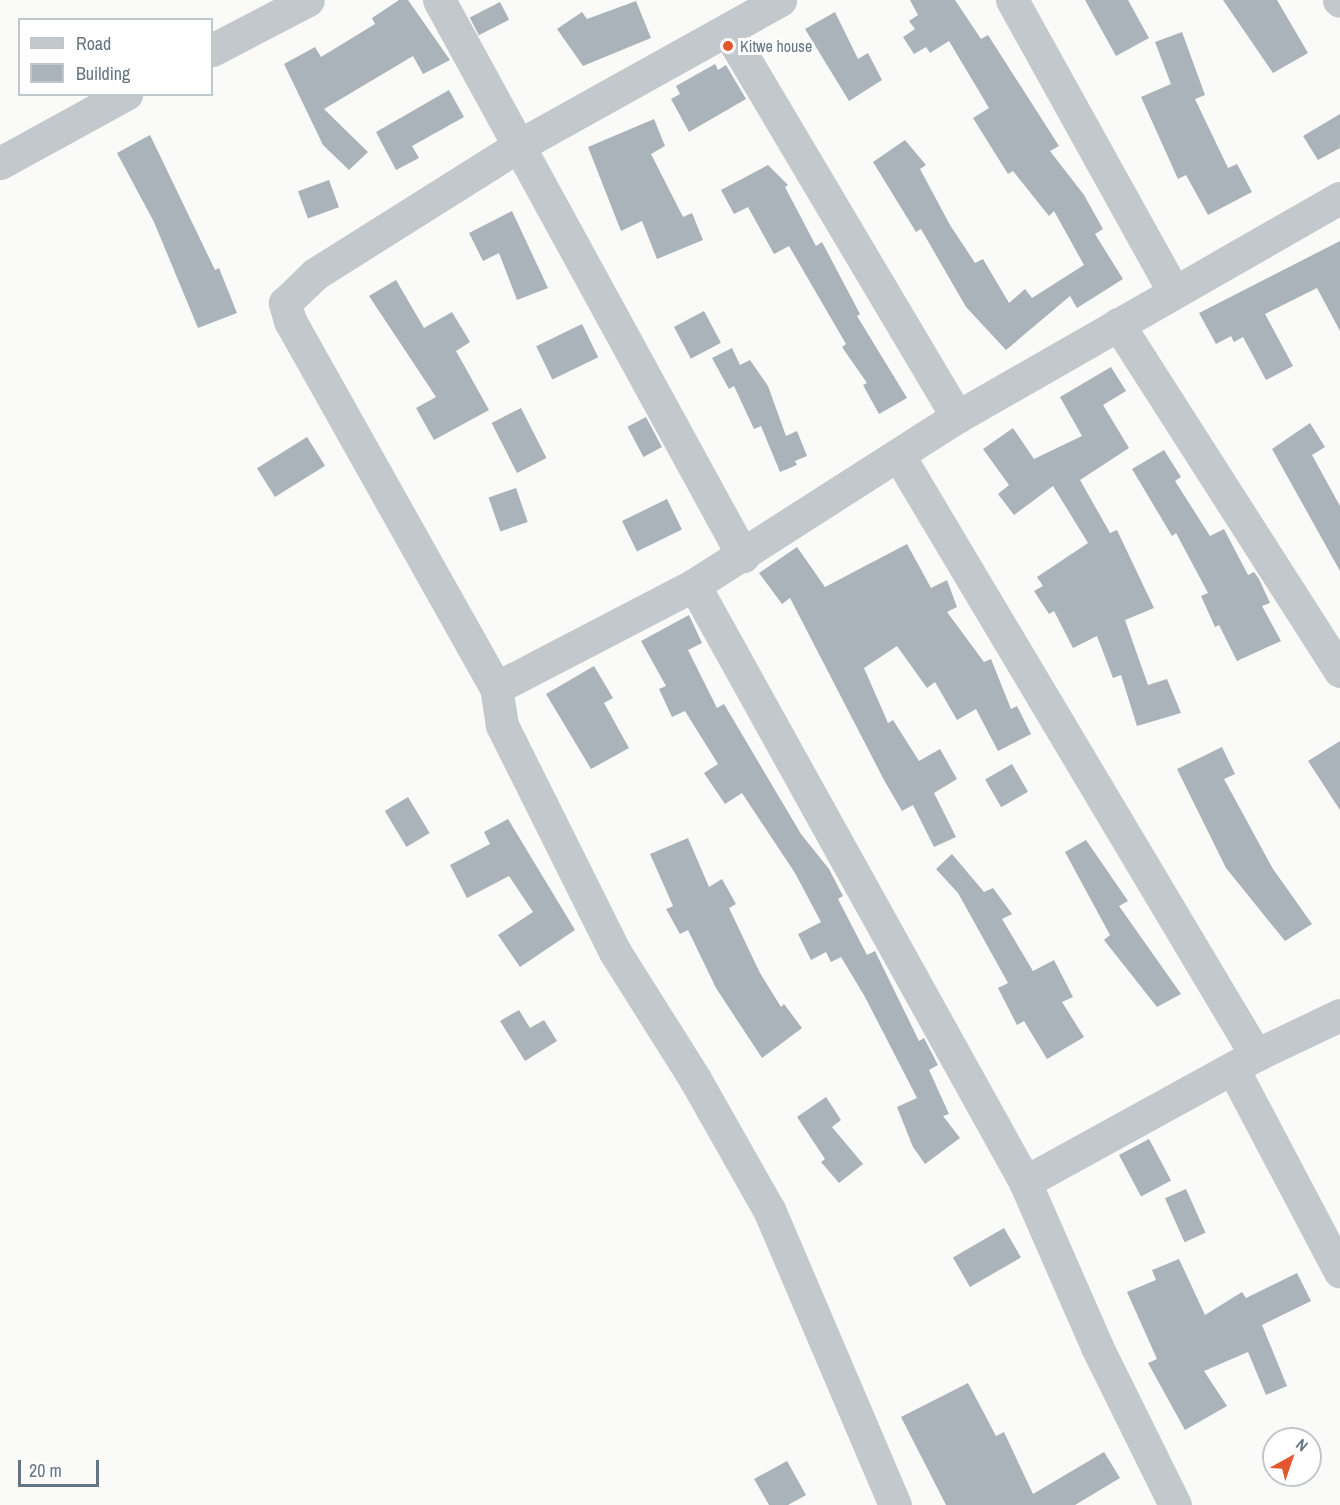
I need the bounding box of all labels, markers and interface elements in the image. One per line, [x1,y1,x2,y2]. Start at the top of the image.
legend [18,18,213,96]
text: Road [76,31,111,56]
place label: Kitwe house [740,36,812,56]
marker: Kitwe house [721,39,735,53]
text: Building [76,61,130,86]
north arrow [1262,1427,1322,1487]
text: N [1292,1433,1313,1456]
scale bar [21,1448,102,1486]
text: 20 m [29,1458,62,1483]

